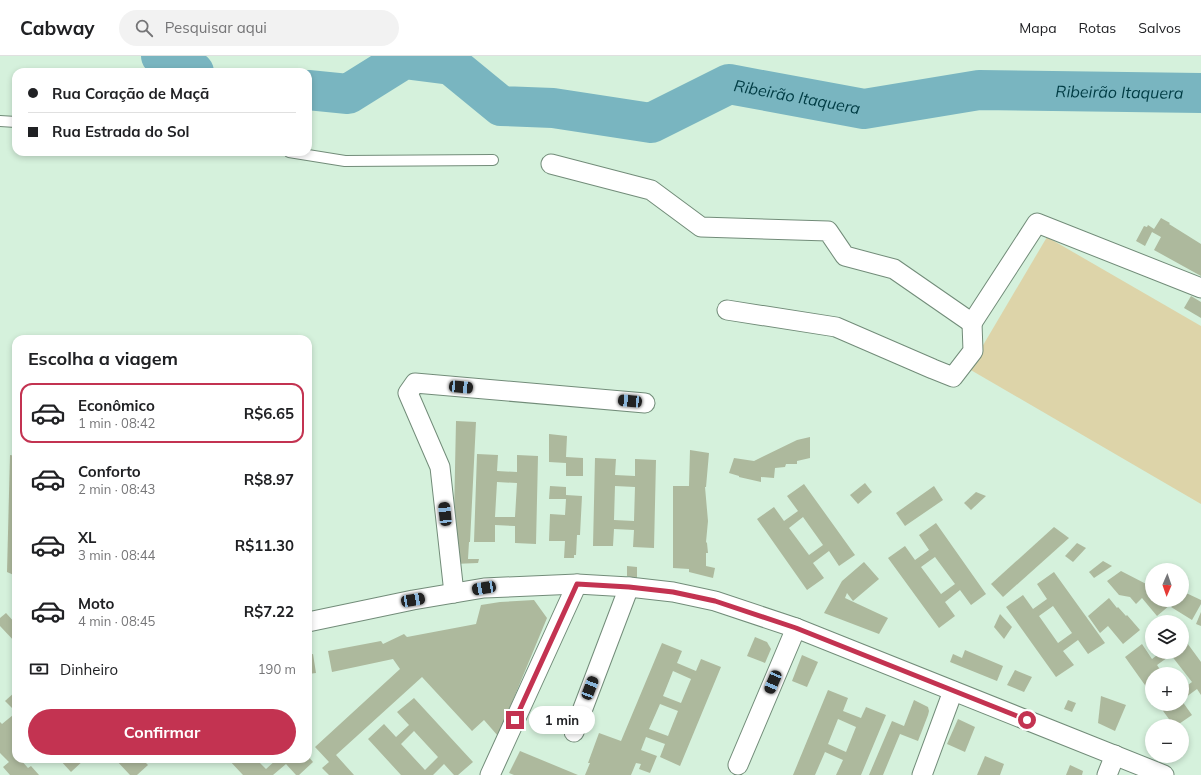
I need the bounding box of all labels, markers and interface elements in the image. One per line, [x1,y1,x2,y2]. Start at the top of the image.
search box [119,10,399,46]
text: Cabway [20,16,95,40]
icon: search [133,17,155,39]
text: Pesquisar aqui [165,18,267,37]
text: Mapa [1019,19,1057,37]
text: Rotas [1079,19,1116,37]
text: Salvos [1138,19,1181,37]
water label: Ribeirão Itaquera [732,75,862,118]
water label: Ribeirão Itaquera [1055,81,1184,103]
text: Rua Coração de Maçã [52,84,209,103]
text: Rua Estrada do Sol [52,122,189,141]
text: Escolha a viagem [28,347,178,370]
car [449,380,473,394]
car [618,394,642,408]
icon: car [30,395,66,431]
text: Econômico [78,396,155,415]
text: R$6.65 [244,404,294,423]
text: 1 min · 08:42 [78,415,155,431]
icon: car [30,461,66,497]
text: Conforto [78,462,141,481]
text: R$8.97 [244,470,294,489]
text: 2 min · 08:43 [78,481,155,497]
car [438,501,452,527]
icon: car [30,527,66,563]
text: XL [78,528,96,547]
text: R$11.30 [235,536,294,555]
text: 3 min · 08:44 [78,547,155,563]
north arrow [1145,563,1189,607]
map controls [1145,563,1189,763]
car [471,580,497,596]
car [400,592,426,608]
icon: car [30,593,66,629]
text: Moto [78,594,114,613]
text: R$7.22 [244,602,294,621]
text: 4 min · 08:45 [78,613,155,629]
button: layers [1145,615,1189,659]
icon: cash [28,658,50,680]
text: Dinheiro [60,660,118,679]
text: 190 m [258,661,296,677]
button: + [1145,667,1189,711]
car [763,669,783,695]
car [580,675,600,701]
callout: 1 min [529,706,595,734]
button: Confirmar [28,709,296,755]
route end [506,711,524,729]
route start [1018,711,1036,729]
text: 1 min [545,712,579,728]
button: − [1145,719,1189,763]

